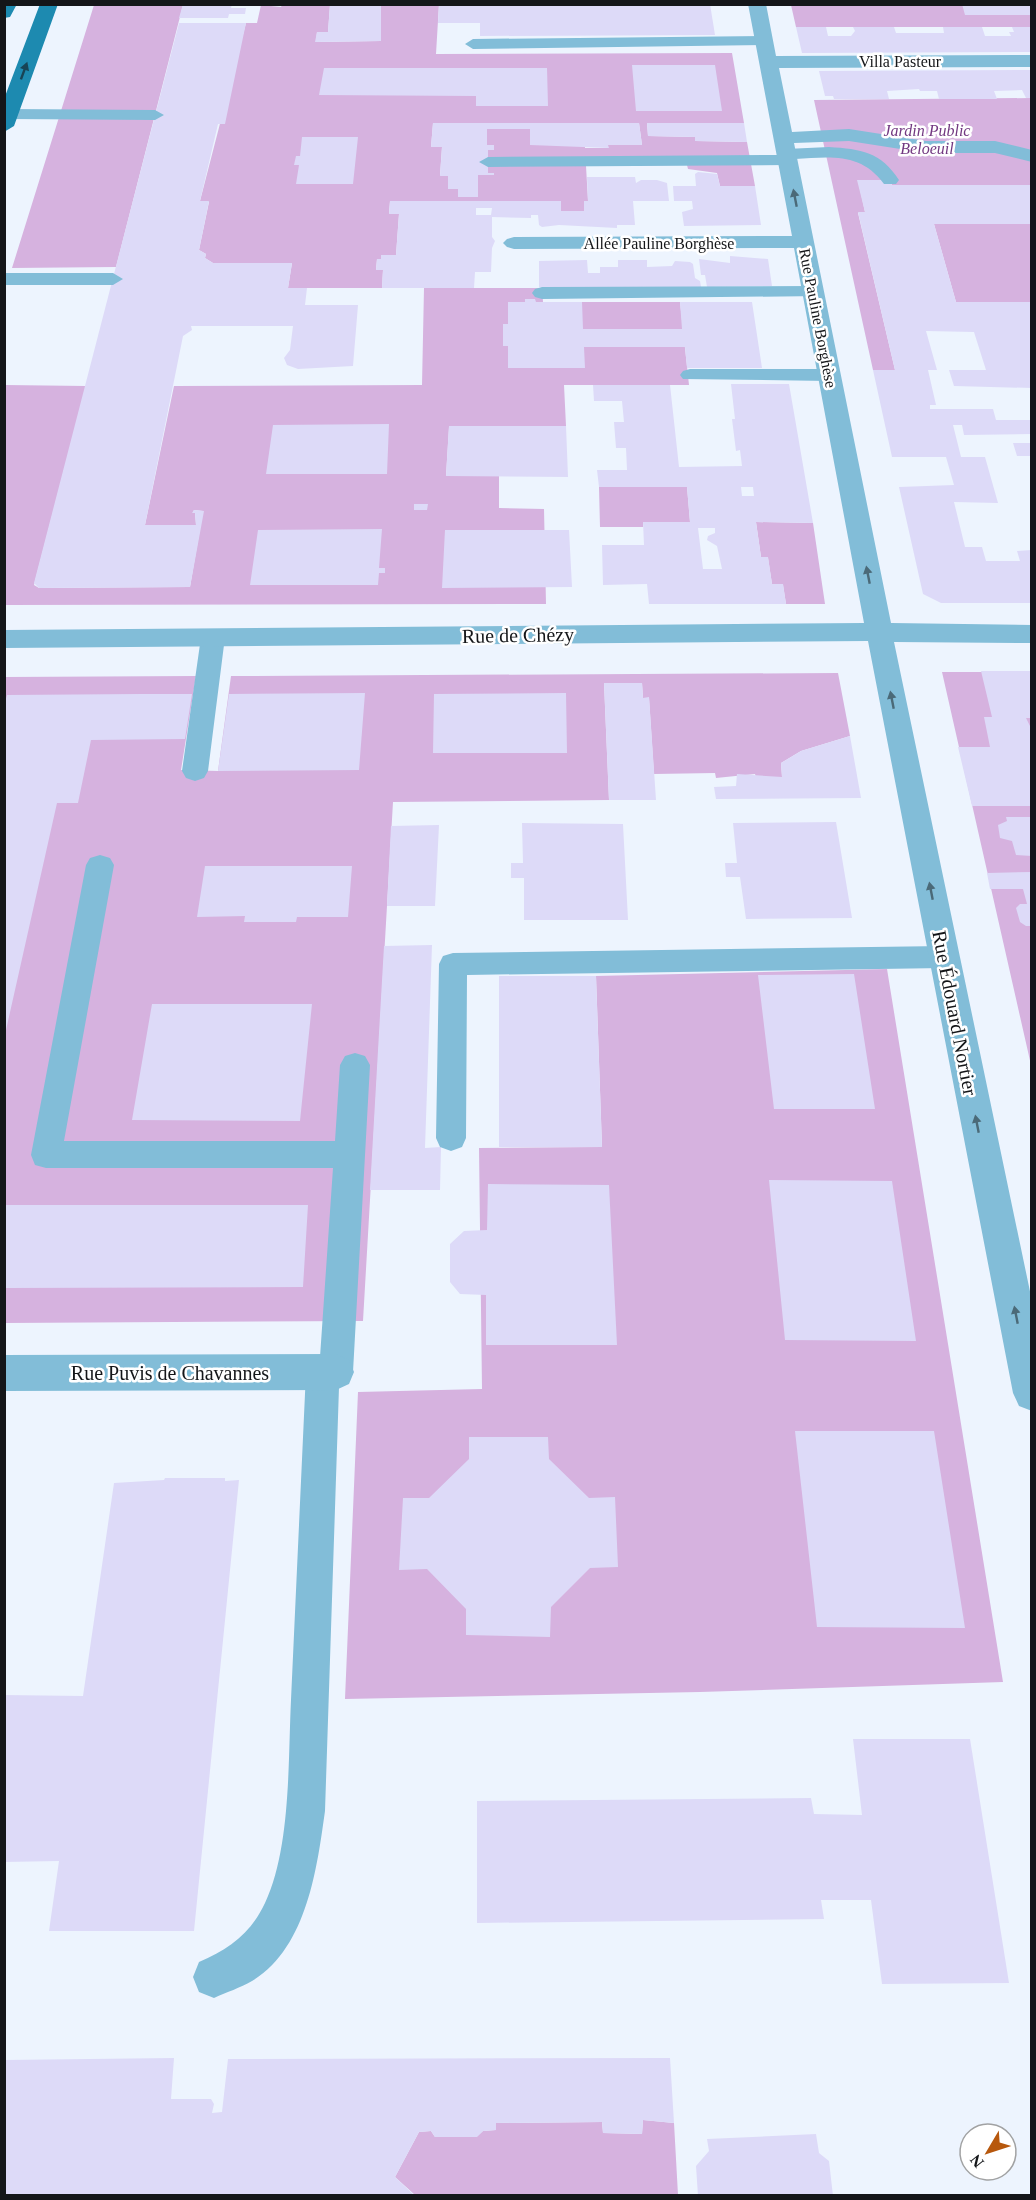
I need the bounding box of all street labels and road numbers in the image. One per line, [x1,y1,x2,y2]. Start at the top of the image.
street label: Villa Pasteur [859,53,942,70]
street label: Allée Pauline Borghèse [584,235,734,253]
street label: Rue Pauline Borghèse [795,247,840,389]
street label: Rue de Chézy [462,623,574,648]
street label: Rue Édouard Nortier [928,929,982,1098]
street label: Rue Puvis de Chavannes [71,1362,269,1384]

